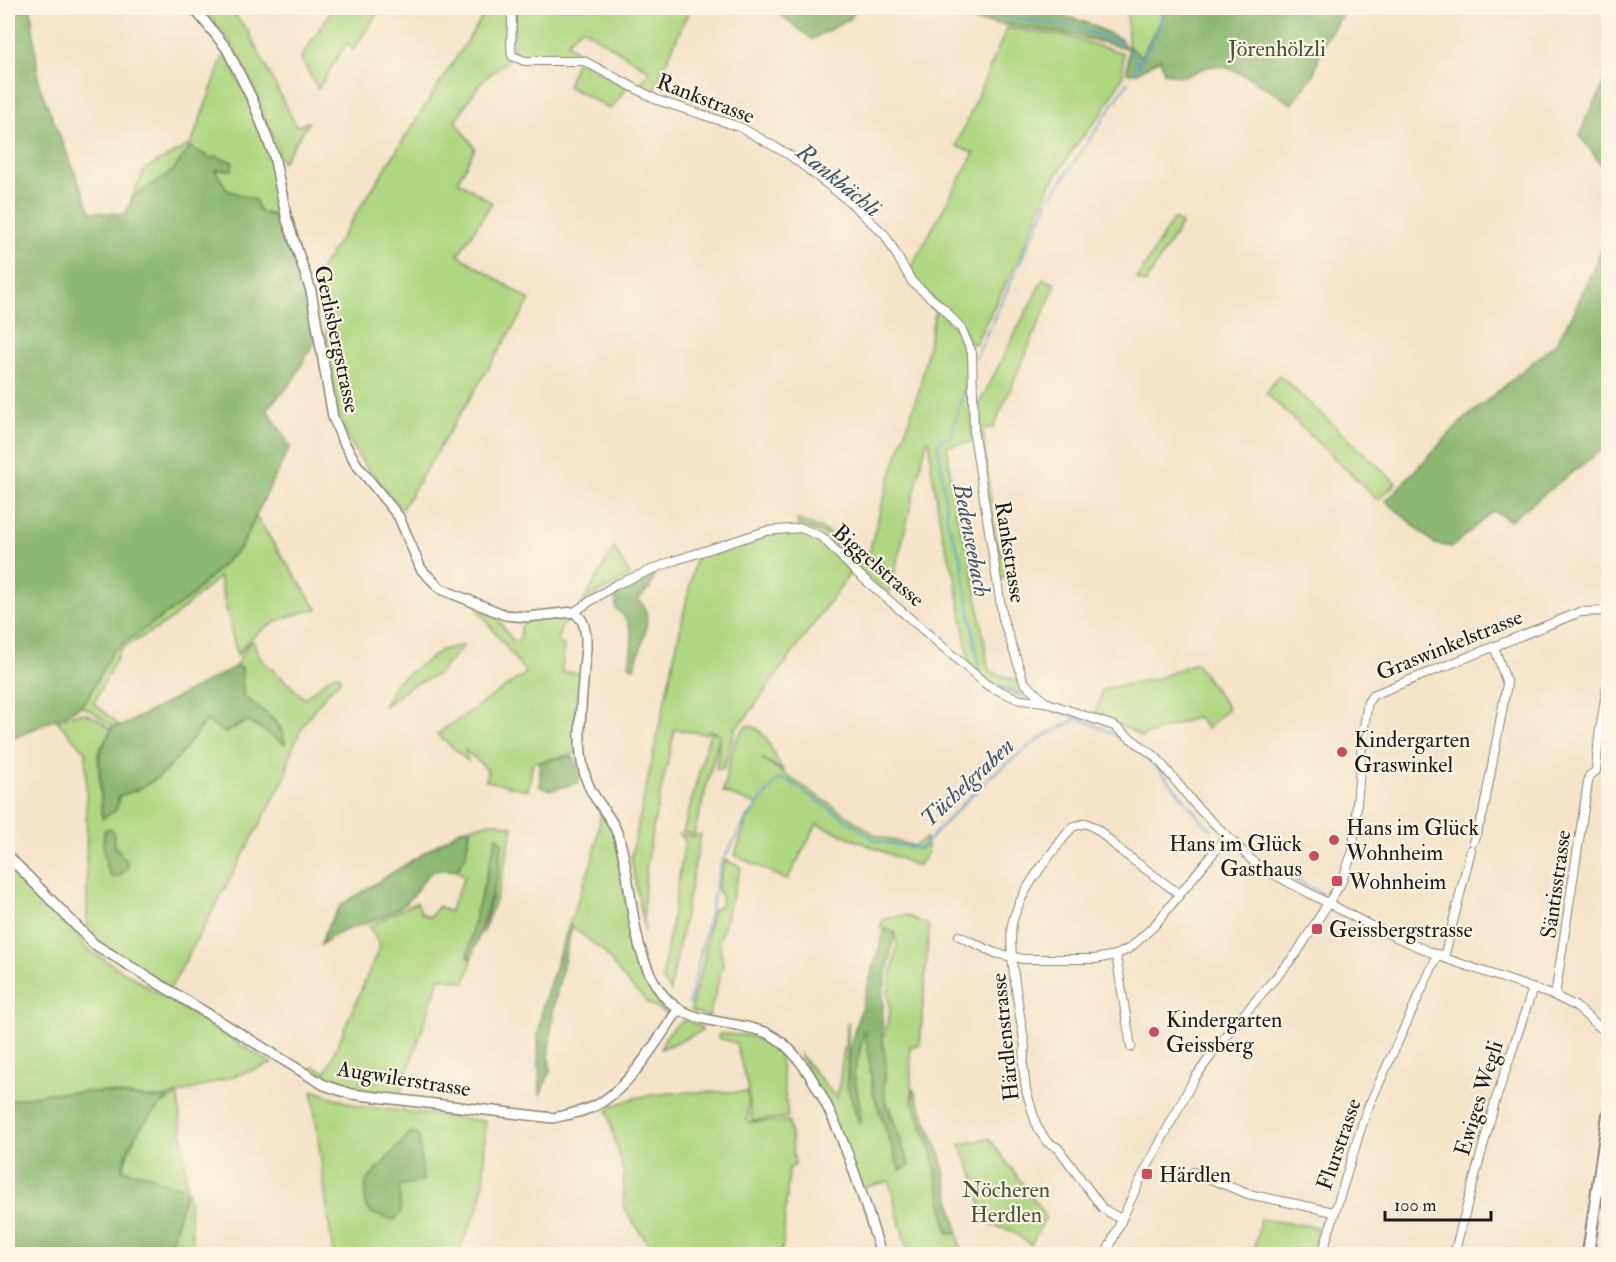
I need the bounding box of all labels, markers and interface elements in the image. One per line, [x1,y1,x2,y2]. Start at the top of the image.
park label: Jörenhölzli [1227,35,1326,63]
street label: Rankstrasse [653,67,759,130]
water label: Rankbächli [789,136,888,224]
street label: Gerlisbergstrasse [308,263,366,415]
water label: Bedenseebach [945,480,998,600]
street label: Rankstrasse [988,499,1032,605]
street label: Biggelstrasse [827,518,930,613]
street label: Graswinkelstrasse [1372,603,1527,687]
place label: Kindergarten Graswinkel [1354,726,1470,779]
water label: Tüchelgraben [914,731,1021,834]
marker: Kindergarten Graswinkel [1335,745,1349,759]
place label: Hans im Glück Wohnheim [1345,814,1479,867]
street label: Säntisstrasse [1535,828,1577,940]
place label: Hans im Glück Gasthaus [1169,830,1302,883]
marker: Hans im Glück Wohnheim [1327,833,1341,847]
marker: Hans im Glück Gasthaus [1307,849,1321,863]
place label: Wohnheim [1348,868,1446,896]
marker: Wohnheim [1330,874,1344,888]
place label: Geissbergstrasse [1329,916,1473,944]
marker: Geissbergstrasse [1310,922,1324,936]
street label: Härdlenstrasse [984,972,1026,1102]
place label: Kindergarten Geissberg [1166,1006,1282,1059]
marker: Kindergarten Geissberg [1147,1025,1161,1039]
street label: Ewiges Wegli [1448,1037,1510,1159]
street label: Augwilerstrasse [334,1054,473,1103]
street label: Flurstrasse [1310,1095,1368,1194]
place label: Härdlen [1159,1161,1231,1189]
marker: Härdlen [1140,1167,1154,1181]
park label: Nöcheren Herdlen [962,1176,1050,1229]
scale bar [1385,1184,1492,1222]
text: 100 m [1394,1194,1437,1217]

